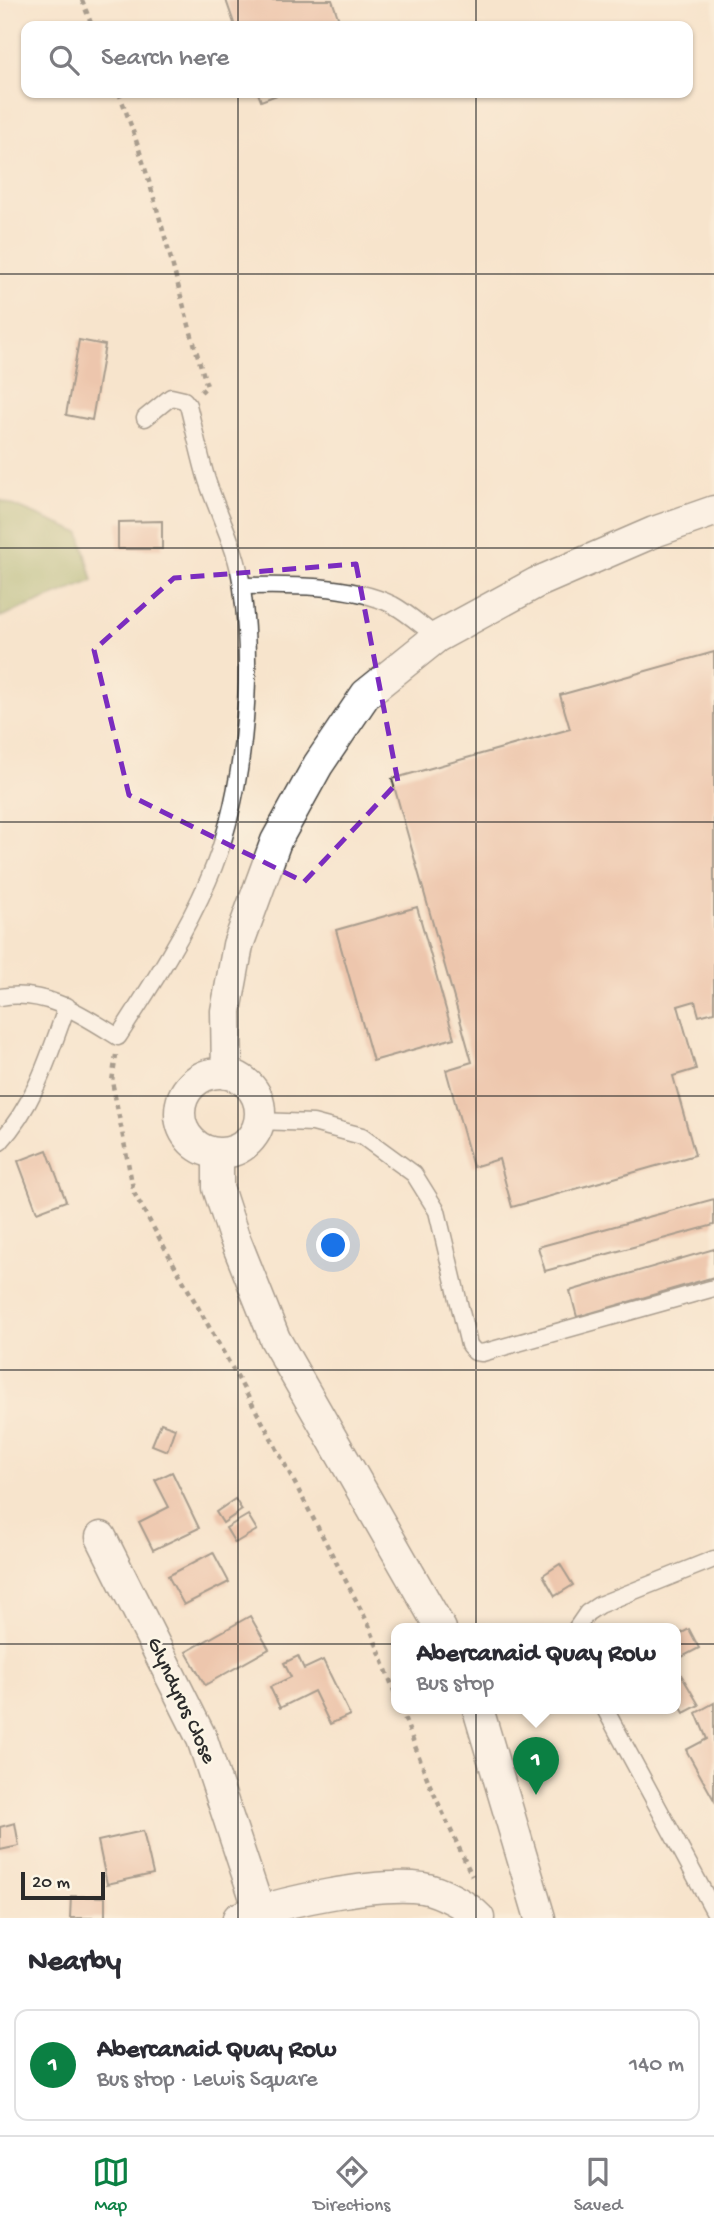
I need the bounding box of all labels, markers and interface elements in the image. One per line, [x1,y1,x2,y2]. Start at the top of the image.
search box [21,21,693,98]
icon: search [45,41,83,79]
text: Search here [101,44,229,75]
your location [316,1228,350,1262]
popup [391,1623,681,1714]
street label: Glyndyrus Close [140,1634,221,1769]
text: Abercanaid Quay Row [416,1640,656,1671]
text: Bus stop [416,1671,494,1698]
pin: 1 [513,1737,559,1795]
scale bar [21,1869,105,1901]
text: 20 m [32,1872,70,1895]
text: Nearby [28,1946,121,1981]
text: Abercanaid Quay Row [97,2036,336,2067]
text: 1 [48,2052,58,2079]
text: 140 m [629,2052,684,2079]
text: Bus stop · Lewis Square [97,2067,318,2094]
tab: Map [92,2153,130,2218]
tab: Directions [313,2153,390,2218]
tab: Saved [574,2153,622,2218]

